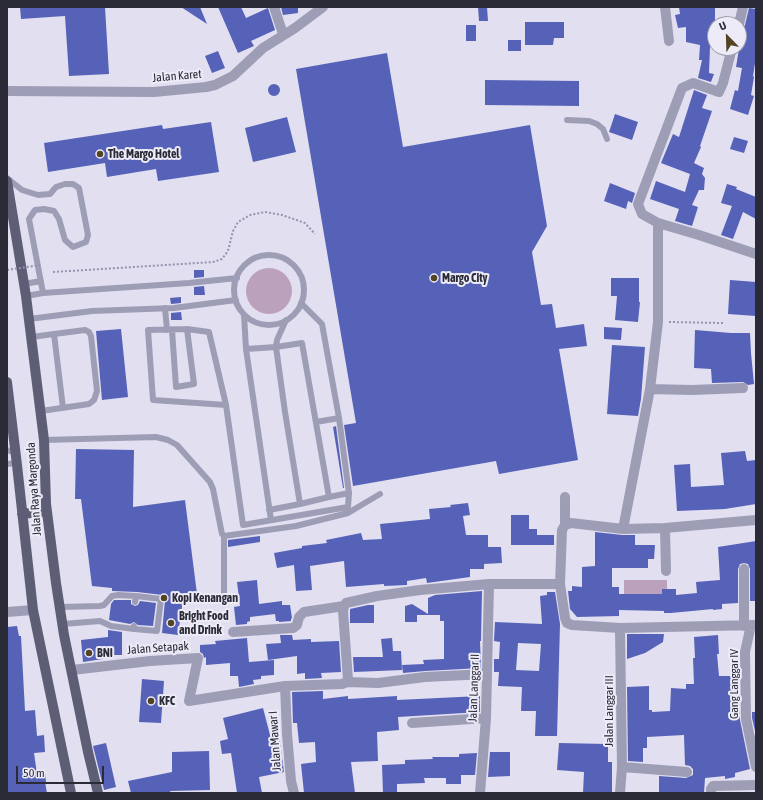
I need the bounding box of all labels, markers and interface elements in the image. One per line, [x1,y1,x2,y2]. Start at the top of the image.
north arrow [707,16,747,56]
text: U [717,19,728,33]
street label: Jalan Karet [152,67,202,85]
place label: The Margo Hotel [108,147,180,161]
marker: The Margo Hotel [95,149,105,159]
place label: Margo City [442,271,488,285]
marker: Margo City [429,273,439,283]
street label: Jalan Raya Margonda [24,442,44,536]
place label: Kopi Kenangan [172,591,238,605]
marker: Kopi Kenangan [159,593,169,603]
place label: Bright Food and Drink [179,609,229,637]
marker: Bright Food and Drink [166,618,176,628]
street label: Jalan Setapak [127,639,189,657]
place label: BNI [97,646,113,660]
marker: BNI [84,648,94,658]
street label: Gang Langgar IV [727,649,741,719]
street label: Jalan Langgar II [466,654,482,722]
street label: Jalan Langgar III [602,675,616,747]
place label: KFC [159,694,175,708]
marker: KFC [146,696,156,706]
street label: Jalan Mawar I [266,711,284,771]
scale bar [18,758,106,784]
text: 50 m [23,766,45,780]

